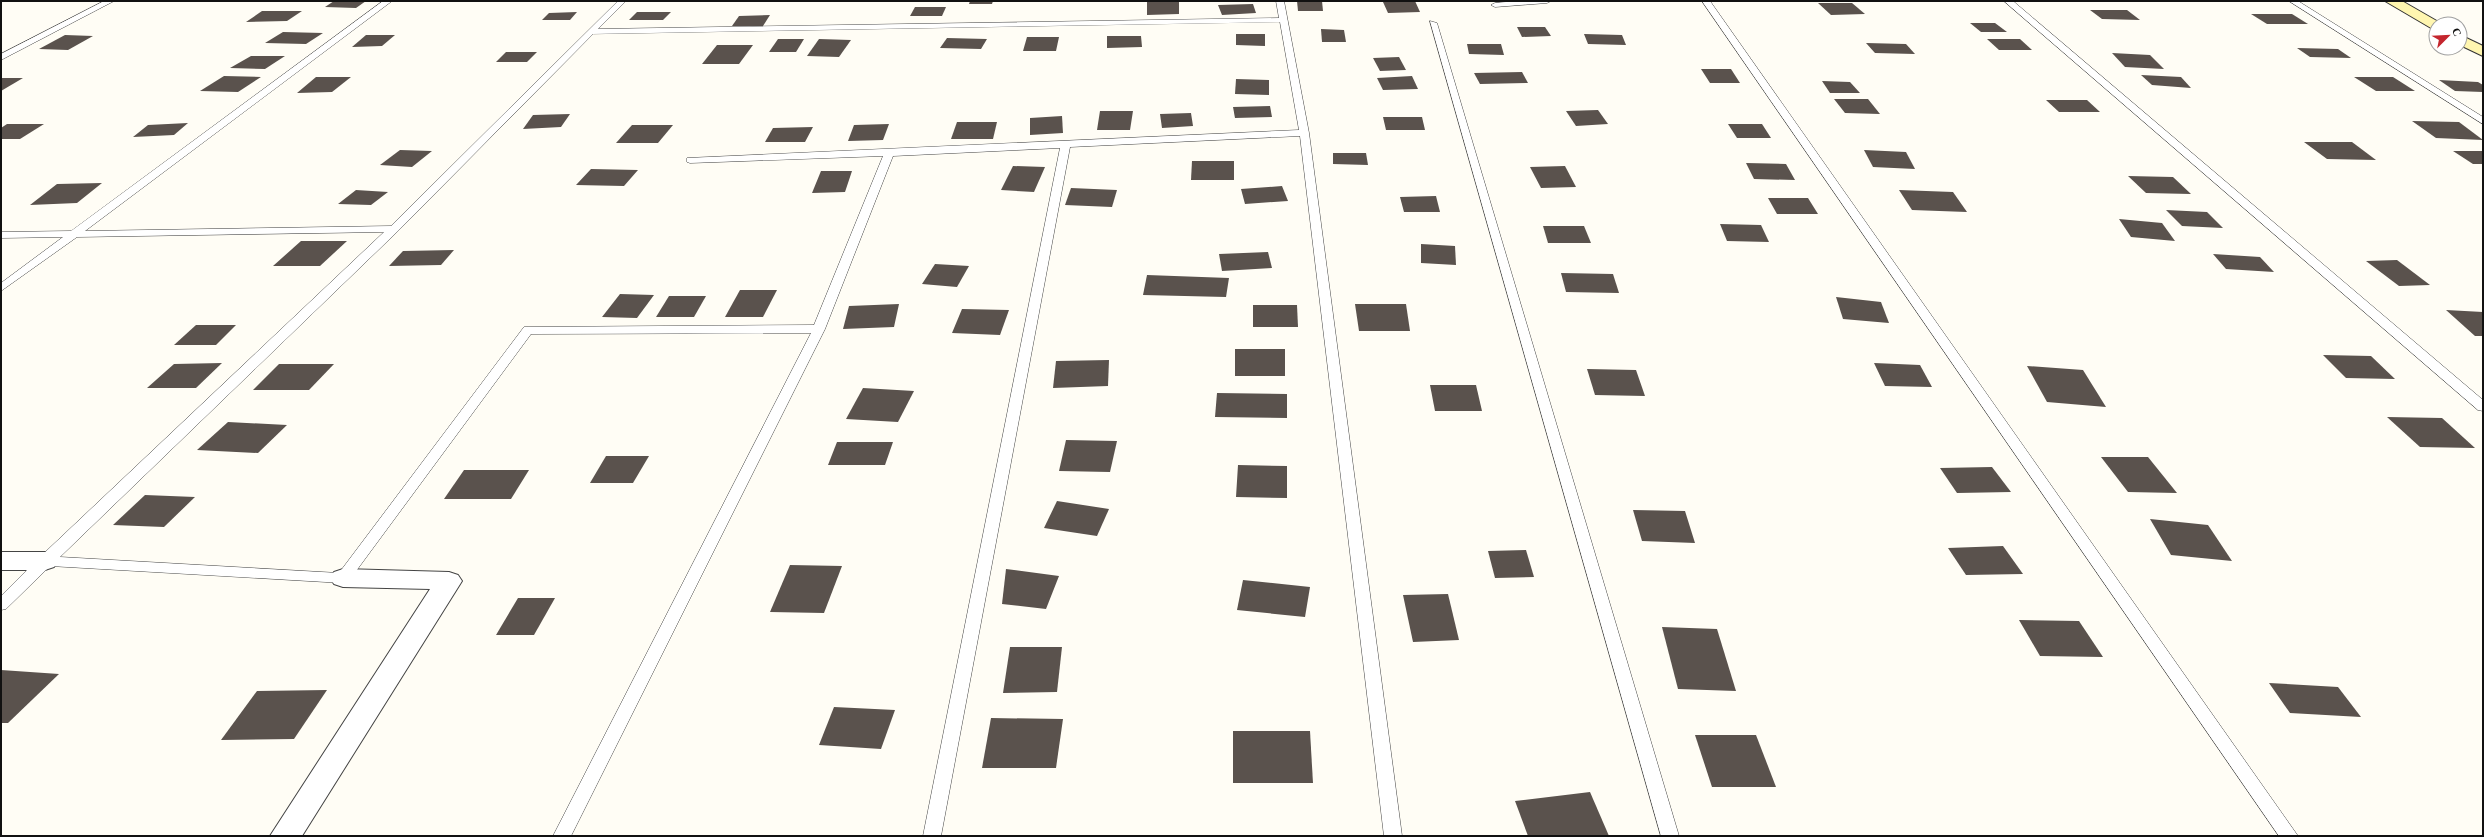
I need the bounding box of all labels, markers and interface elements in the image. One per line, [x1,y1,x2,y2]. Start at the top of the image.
north arrow [2428,16,2468,56]
text: С [2450,26,2464,38]

